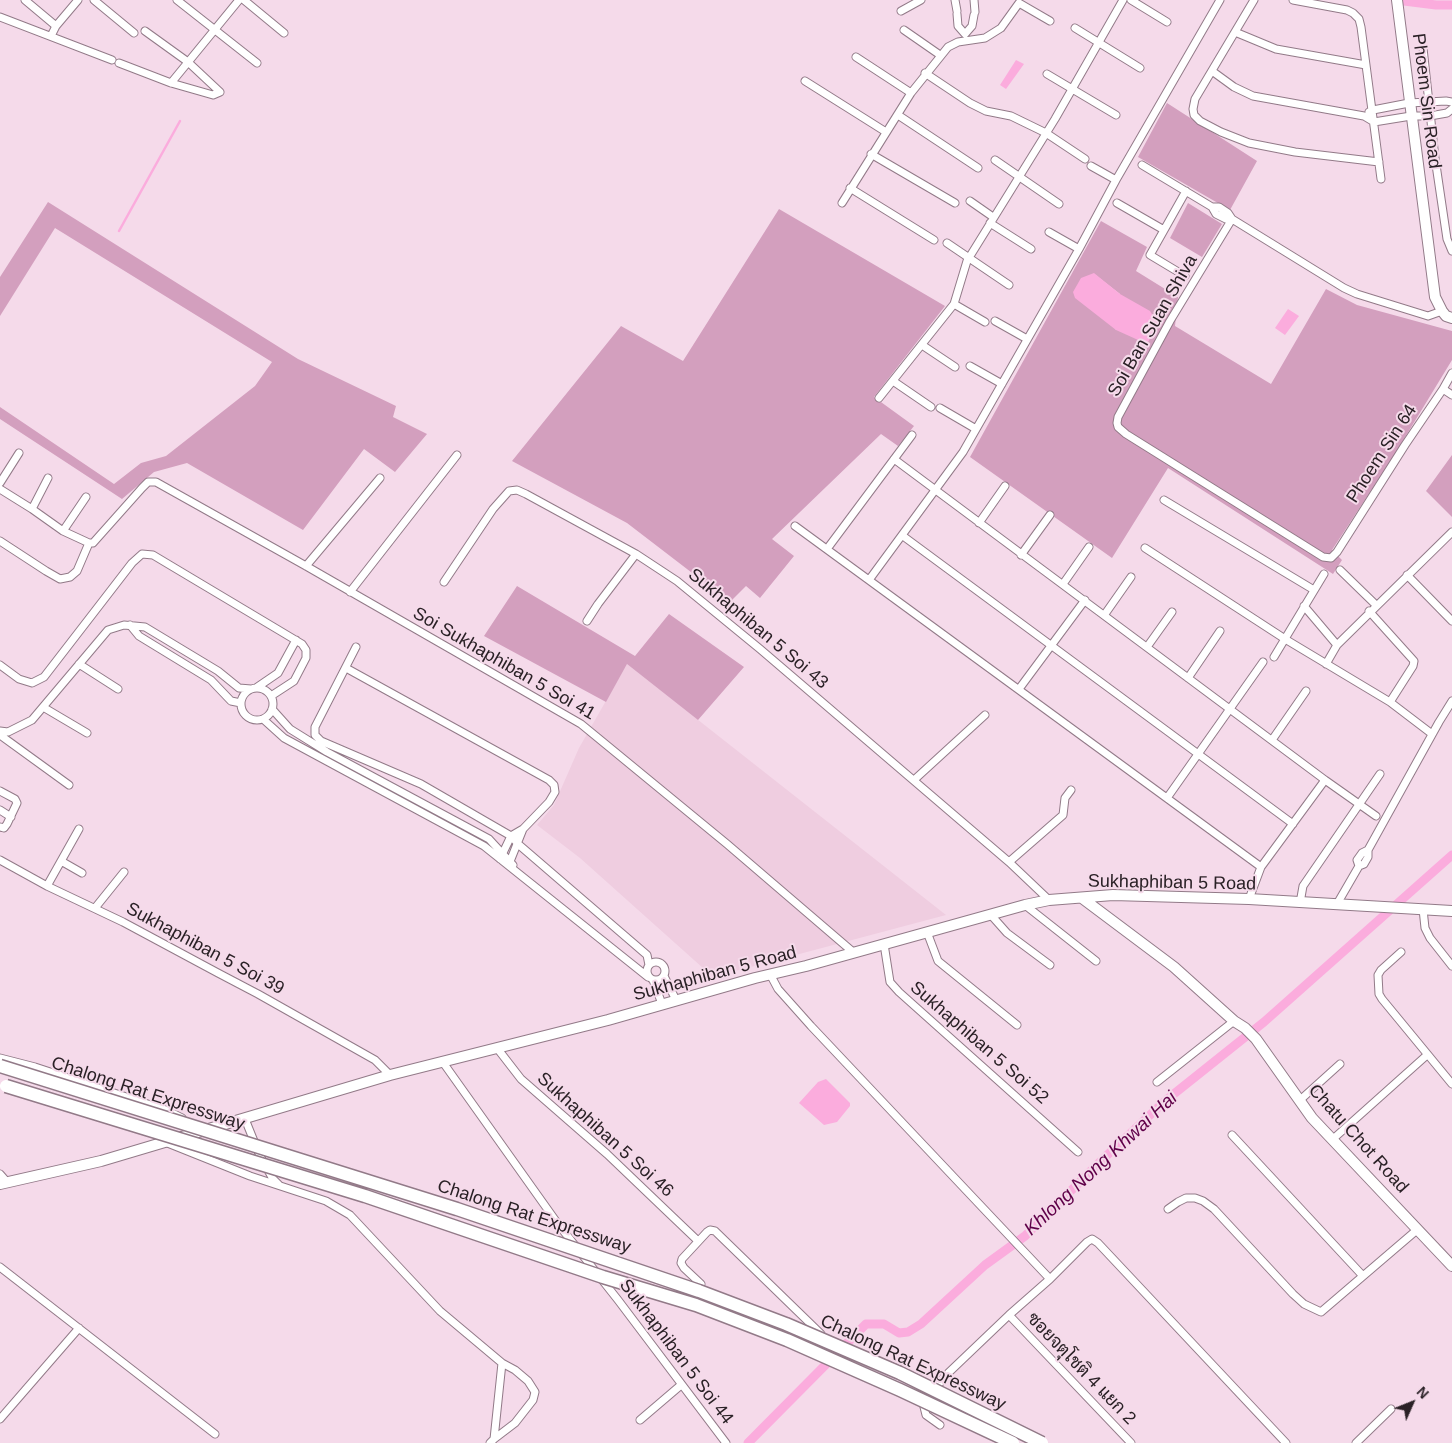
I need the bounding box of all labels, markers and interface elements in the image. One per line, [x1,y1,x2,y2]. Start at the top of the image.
street label: Phoem Sin Road [1407,32,1445,170]
street label: Soi Ban Suan Shiva [1104,251,1202,401]
street label: Phoem Sin 64 [1342,401,1422,507]
street label: Sukhaphiban 5 Soi 43 [684,564,832,694]
street label: Soi Sukhaphiban 5 Soi 41 [409,603,599,725]
street label: Sukhaphiban 5 Road [1088,871,1256,895]
street label: Sukhaphiban 5 Soi 39 [122,898,288,1000]
street label: Sukhaphiban 5 Road [631,942,799,1006]
street label: Sukhaphiban 5 Soi 52 [905,977,1053,1109]
street label: Chalong Rat Expressway [49,1053,247,1135]
street label: Sukhaphiban 5 Soi 46 [532,1068,678,1202]
street label: Chatu Chot Road [1303,1080,1413,1198]
water label: Khlong Nong Khwai Hai [1020,1087,1182,1241]
street label: Chalong Rat Expressway [435,1176,633,1258]
street label: Sukhaphiban 5 Soi 44 [614,1275,738,1429]
street label: ซอยจตุโชติ 4 แยก 2 [1022,1308,1140,1430]
street label: Chalong Rat Expressway [817,1311,1009,1415]
north arrow [1387,1378,1437,1428]
text: N [1414,1383,1432,1402]

